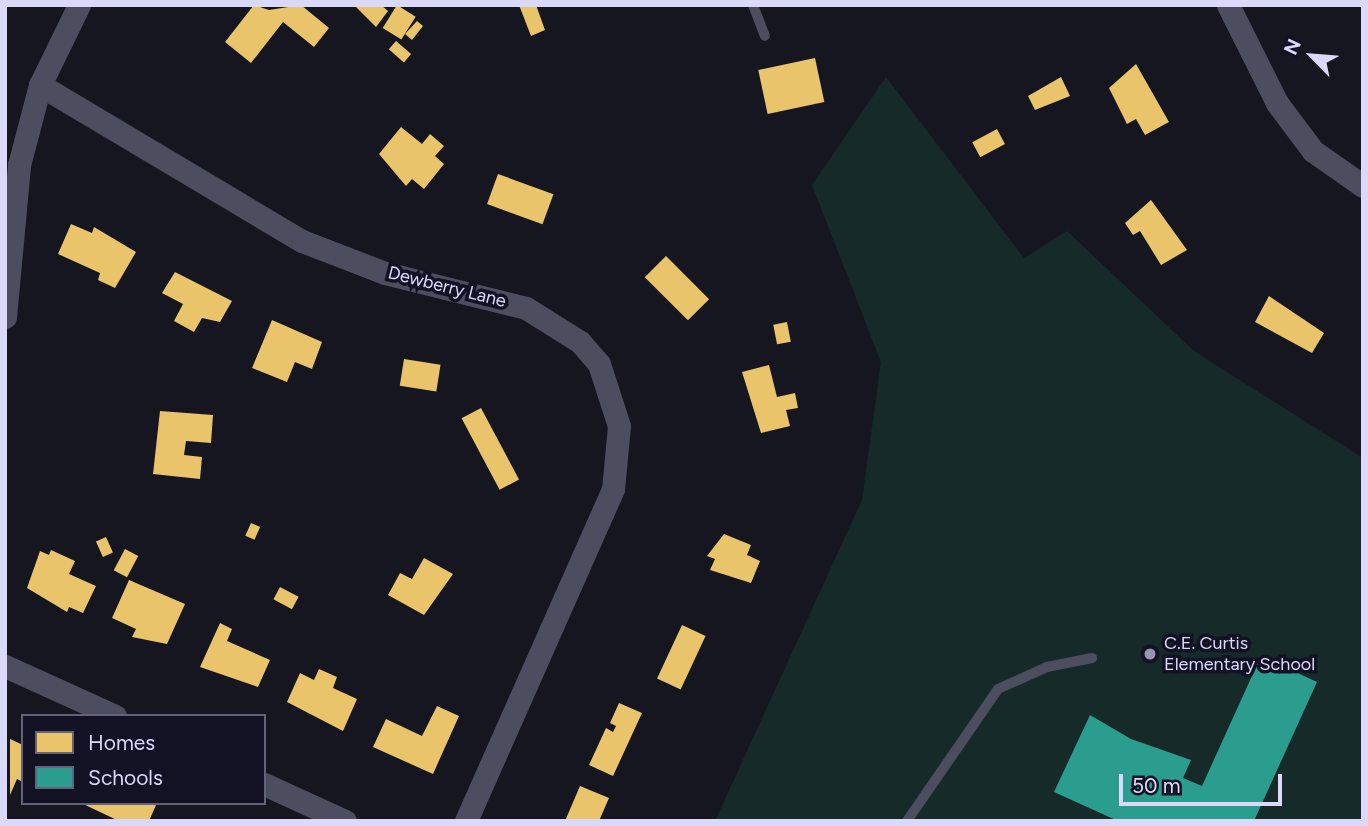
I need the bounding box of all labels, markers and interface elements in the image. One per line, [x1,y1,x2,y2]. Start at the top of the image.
north arrow [1277,21,1347,91]
text: N [1279,35,1306,58]
street label: Dewberry Lane [386,262,508,312]
place label: C.E. Curtis Elementary School [1164,633,1315,676]
marker: C.E. Curtis Elementary School [1142,646,1158,662]
legend [21,714,266,805]
text: Homes [88,730,155,755]
scale bar [1123,760,1286,804]
text: Schools [88,765,163,790]
text: 50 m [1132,773,1181,798]

